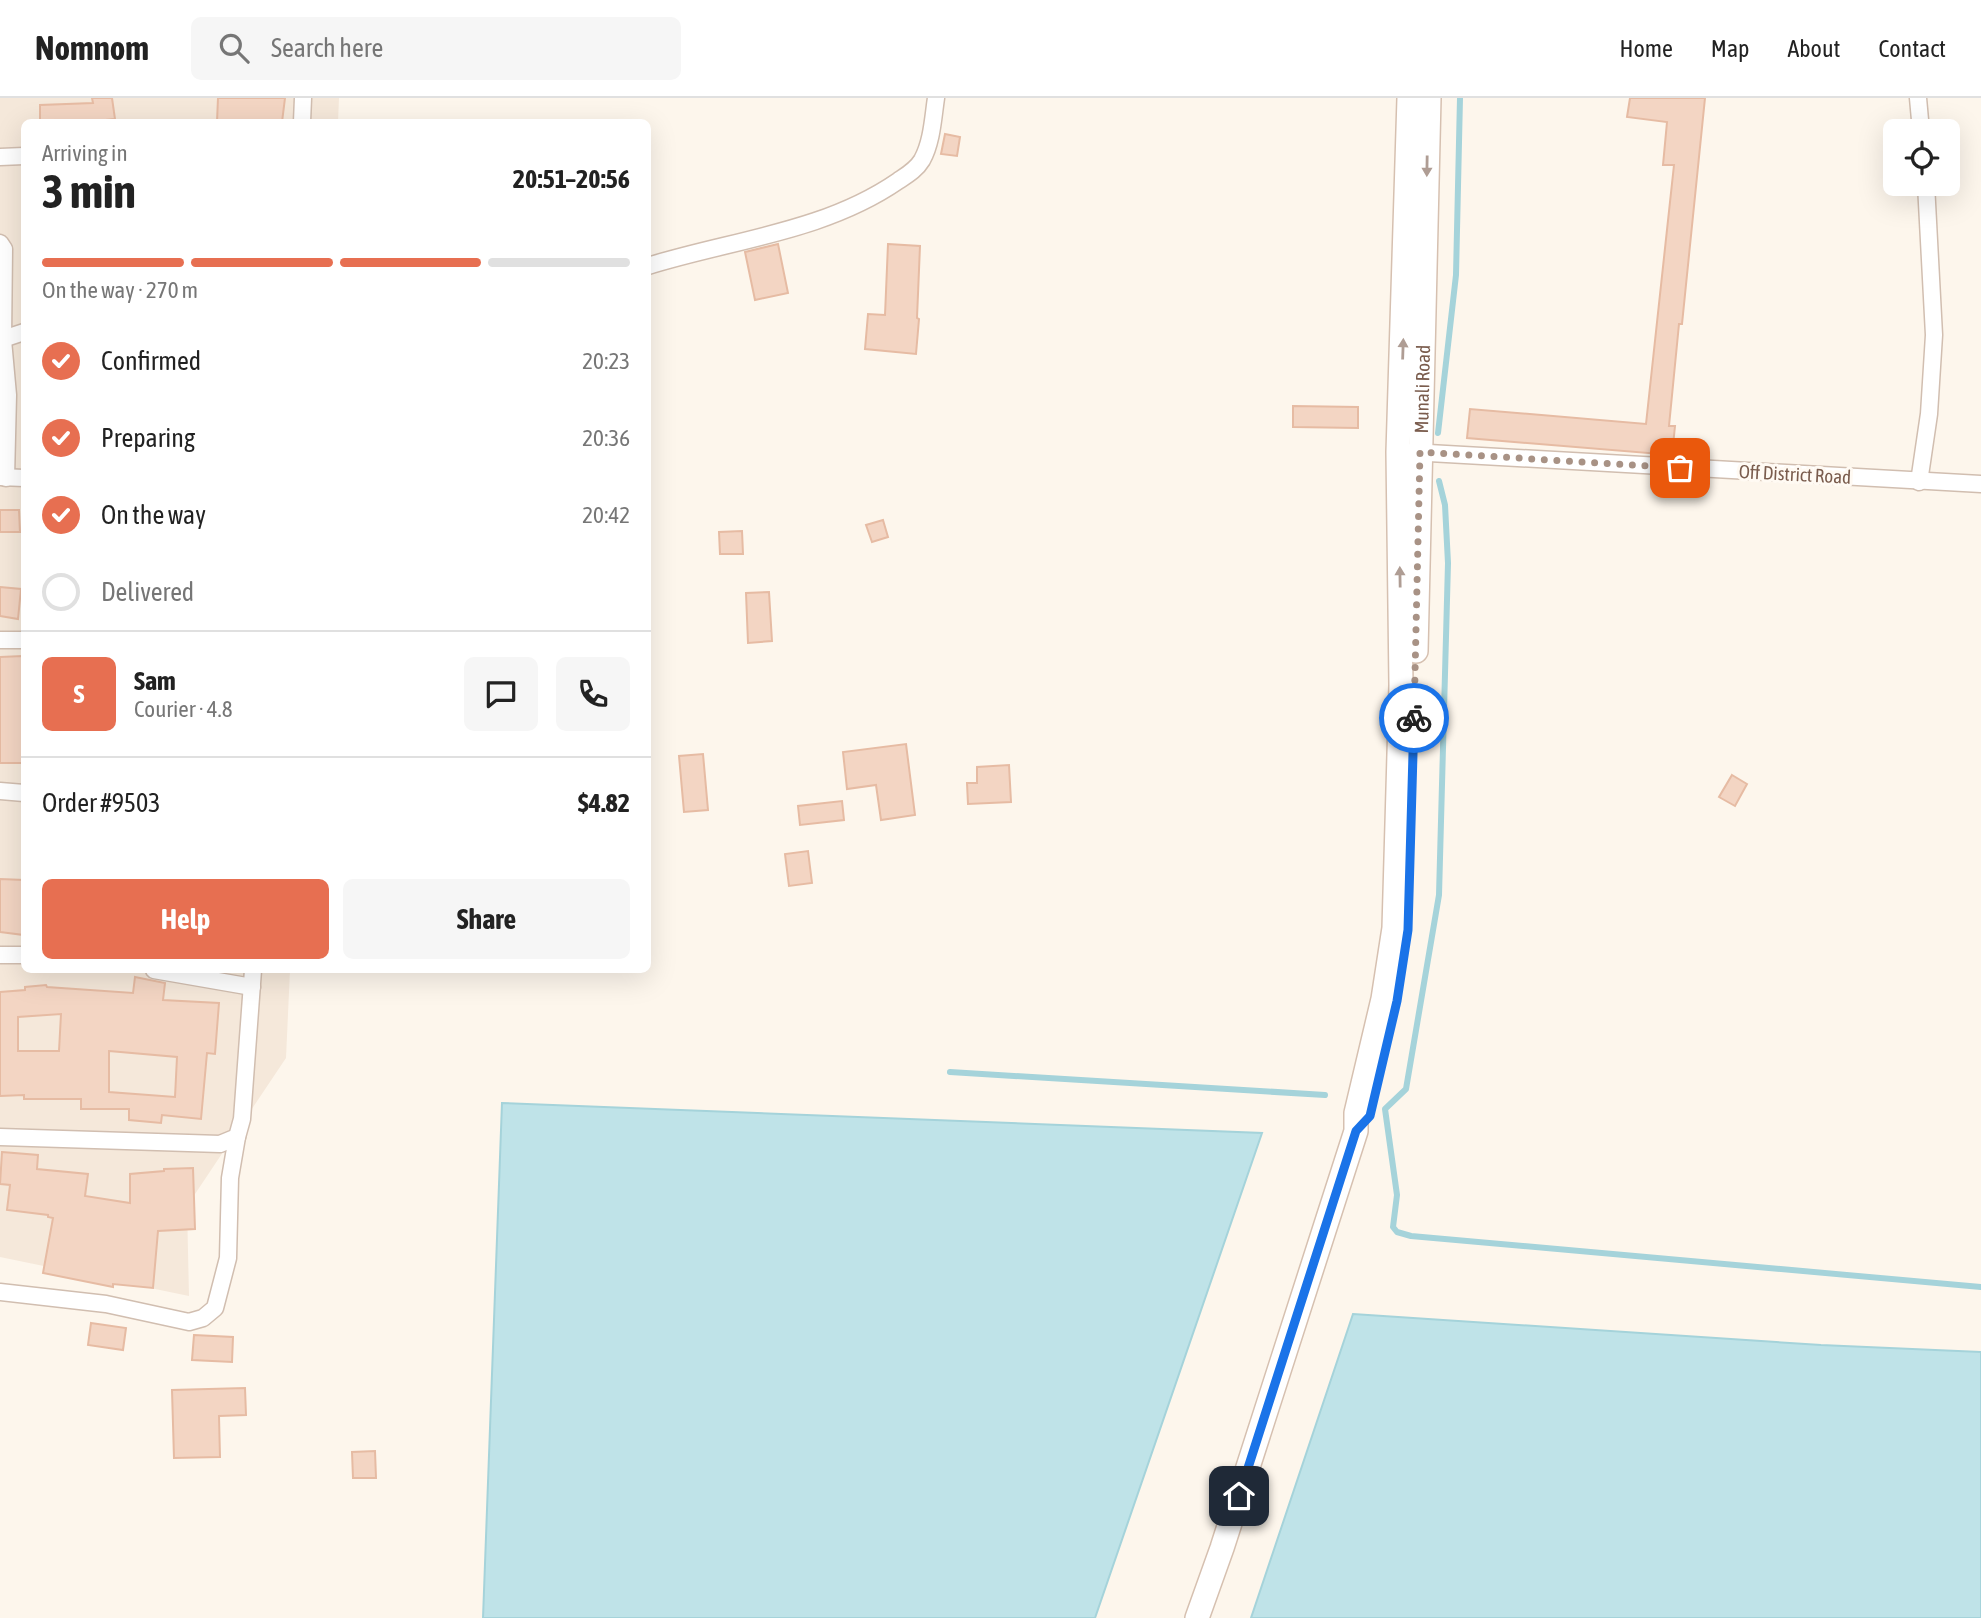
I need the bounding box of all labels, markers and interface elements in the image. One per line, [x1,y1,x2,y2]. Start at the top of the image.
search box [191,17,681,80]
text: Nomnom [35,29,149,67]
icon: search [215,29,253,67]
text: Search here [271,33,383,63]
text: Home [1619,35,1673,62]
text: Map [1711,35,1749,62]
text: About [1787,35,1840,62]
text: Contact [1878,35,1946,62]
map controls [1883,119,1960,196]
button: locate [1883,119,1960,196]
text: Arriving in [42,140,128,166]
one-way arrow [1422,155,1433,177]
text: 20:51–20:56 [513,164,630,194]
text: 3 min [42,165,136,218]
text: On the way · 270 m [42,277,198,303]
one-way arrow [1397,338,1408,360]
icon: check [42,342,80,380]
street label: Munali Road [1410,345,1434,433]
text: Confirmed [101,346,201,376]
text: 20:23 [582,348,630,374]
icon: check [42,419,80,457]
text: Preparing [101,423,195,453]
text: 20:36 [582,425,630,451]
pin [1650,438,1710,498]
icon: bag [1661,449,1699,487]
street label: Off District Road [1738,460,1852,488]
icon: check [42,496,80,534]
text: On the way [101,500,206,530]
text: 20:42 [582,502,630,528]
one-way arrow [1394,566,1406,588]
text: Delivered [101,577,194,607]
button: chat [464,657,538,731]
button: phone [556,657,630,731]
text: Sam [134,666,176,696]
text: S [74,679,84,709]
courier [1379,683,1449,753]
text: Courier · 4.8 [134,696,233,722]
icon: bike [1395,699,1433,737]
text: Order #9503 [42,788,161,818]
text: $4.82 [578,788,630,818]
button: Help [42,879,329,959]
button: Share [343,879,630,959]
pin [1209,1466,1269,1526]
icon: home [1220,1477,1258,1515]

